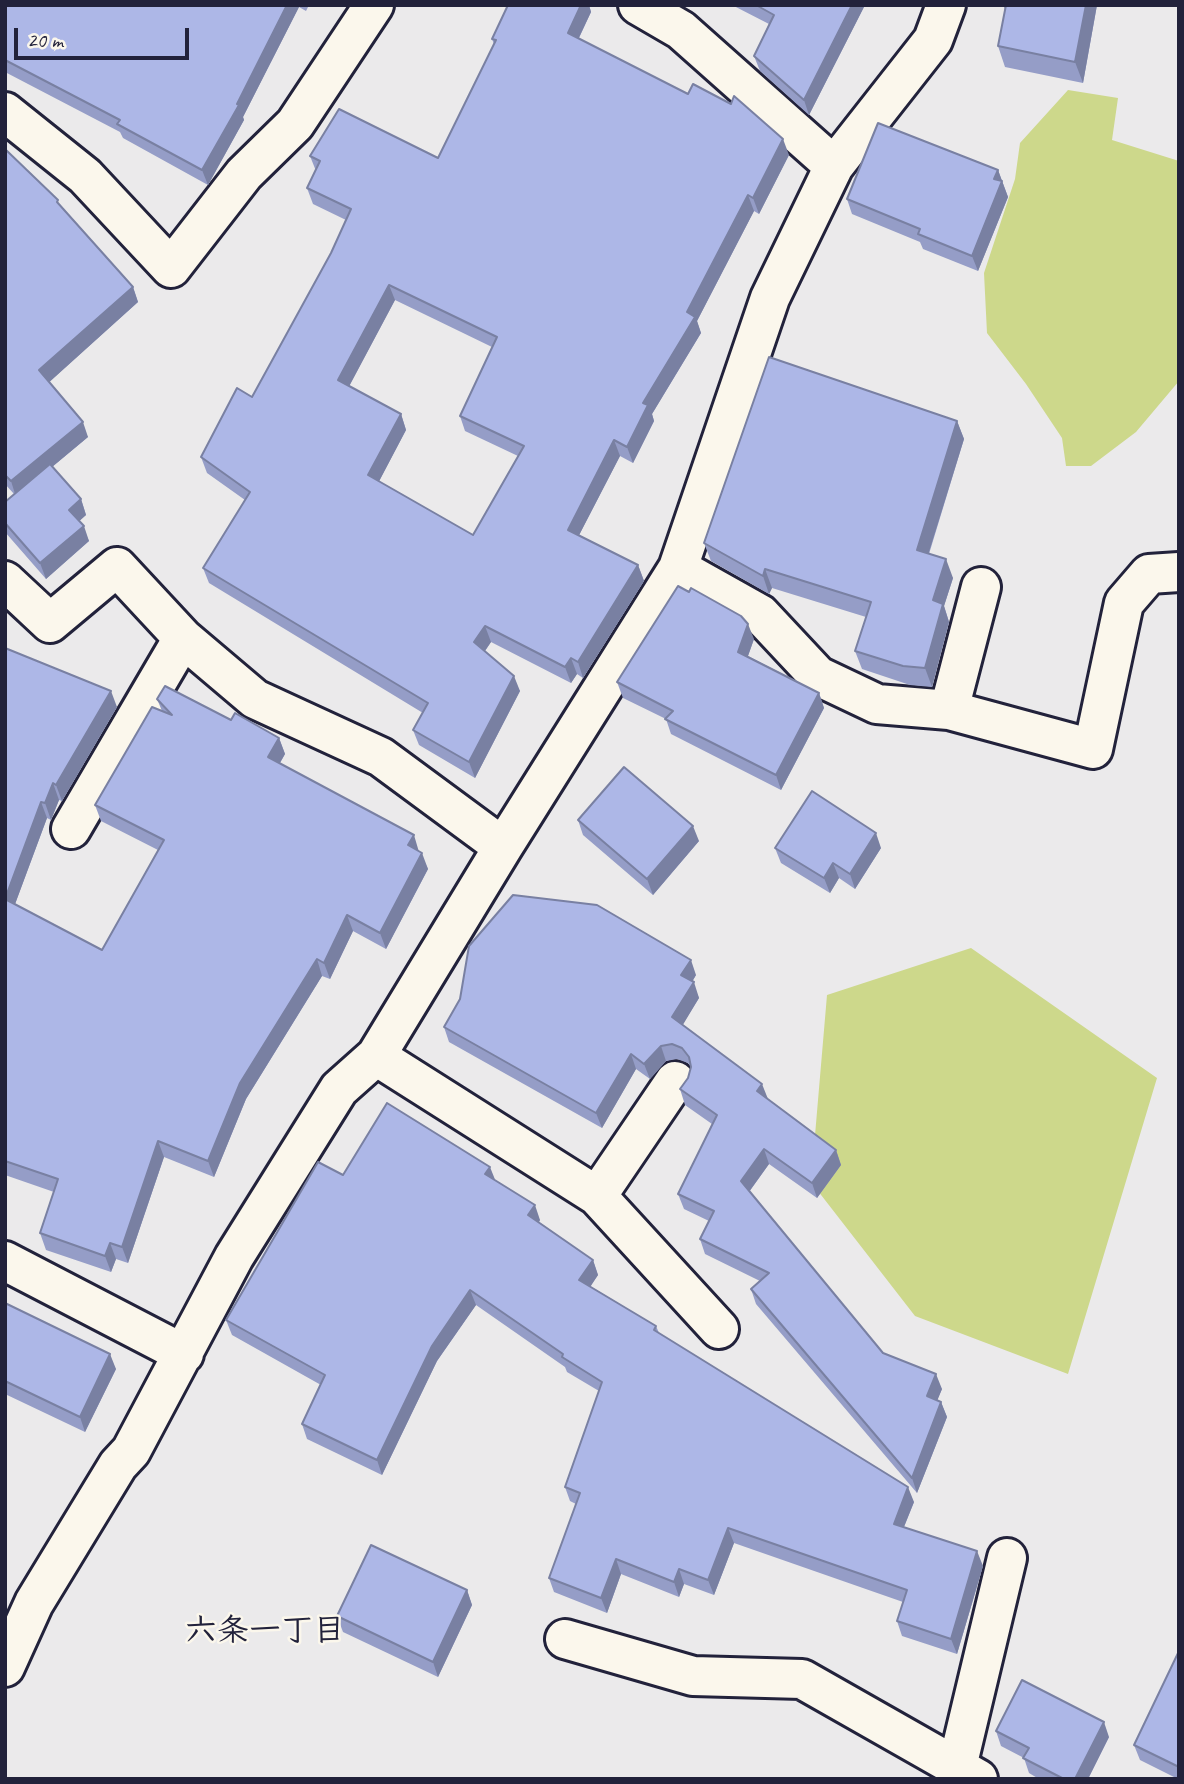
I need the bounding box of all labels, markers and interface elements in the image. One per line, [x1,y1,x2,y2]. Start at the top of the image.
scale bar [18,14,192,58]
text: 20 m [27,27,63,53]
district label: 六条一丁目 [185,1613,345,1651]

